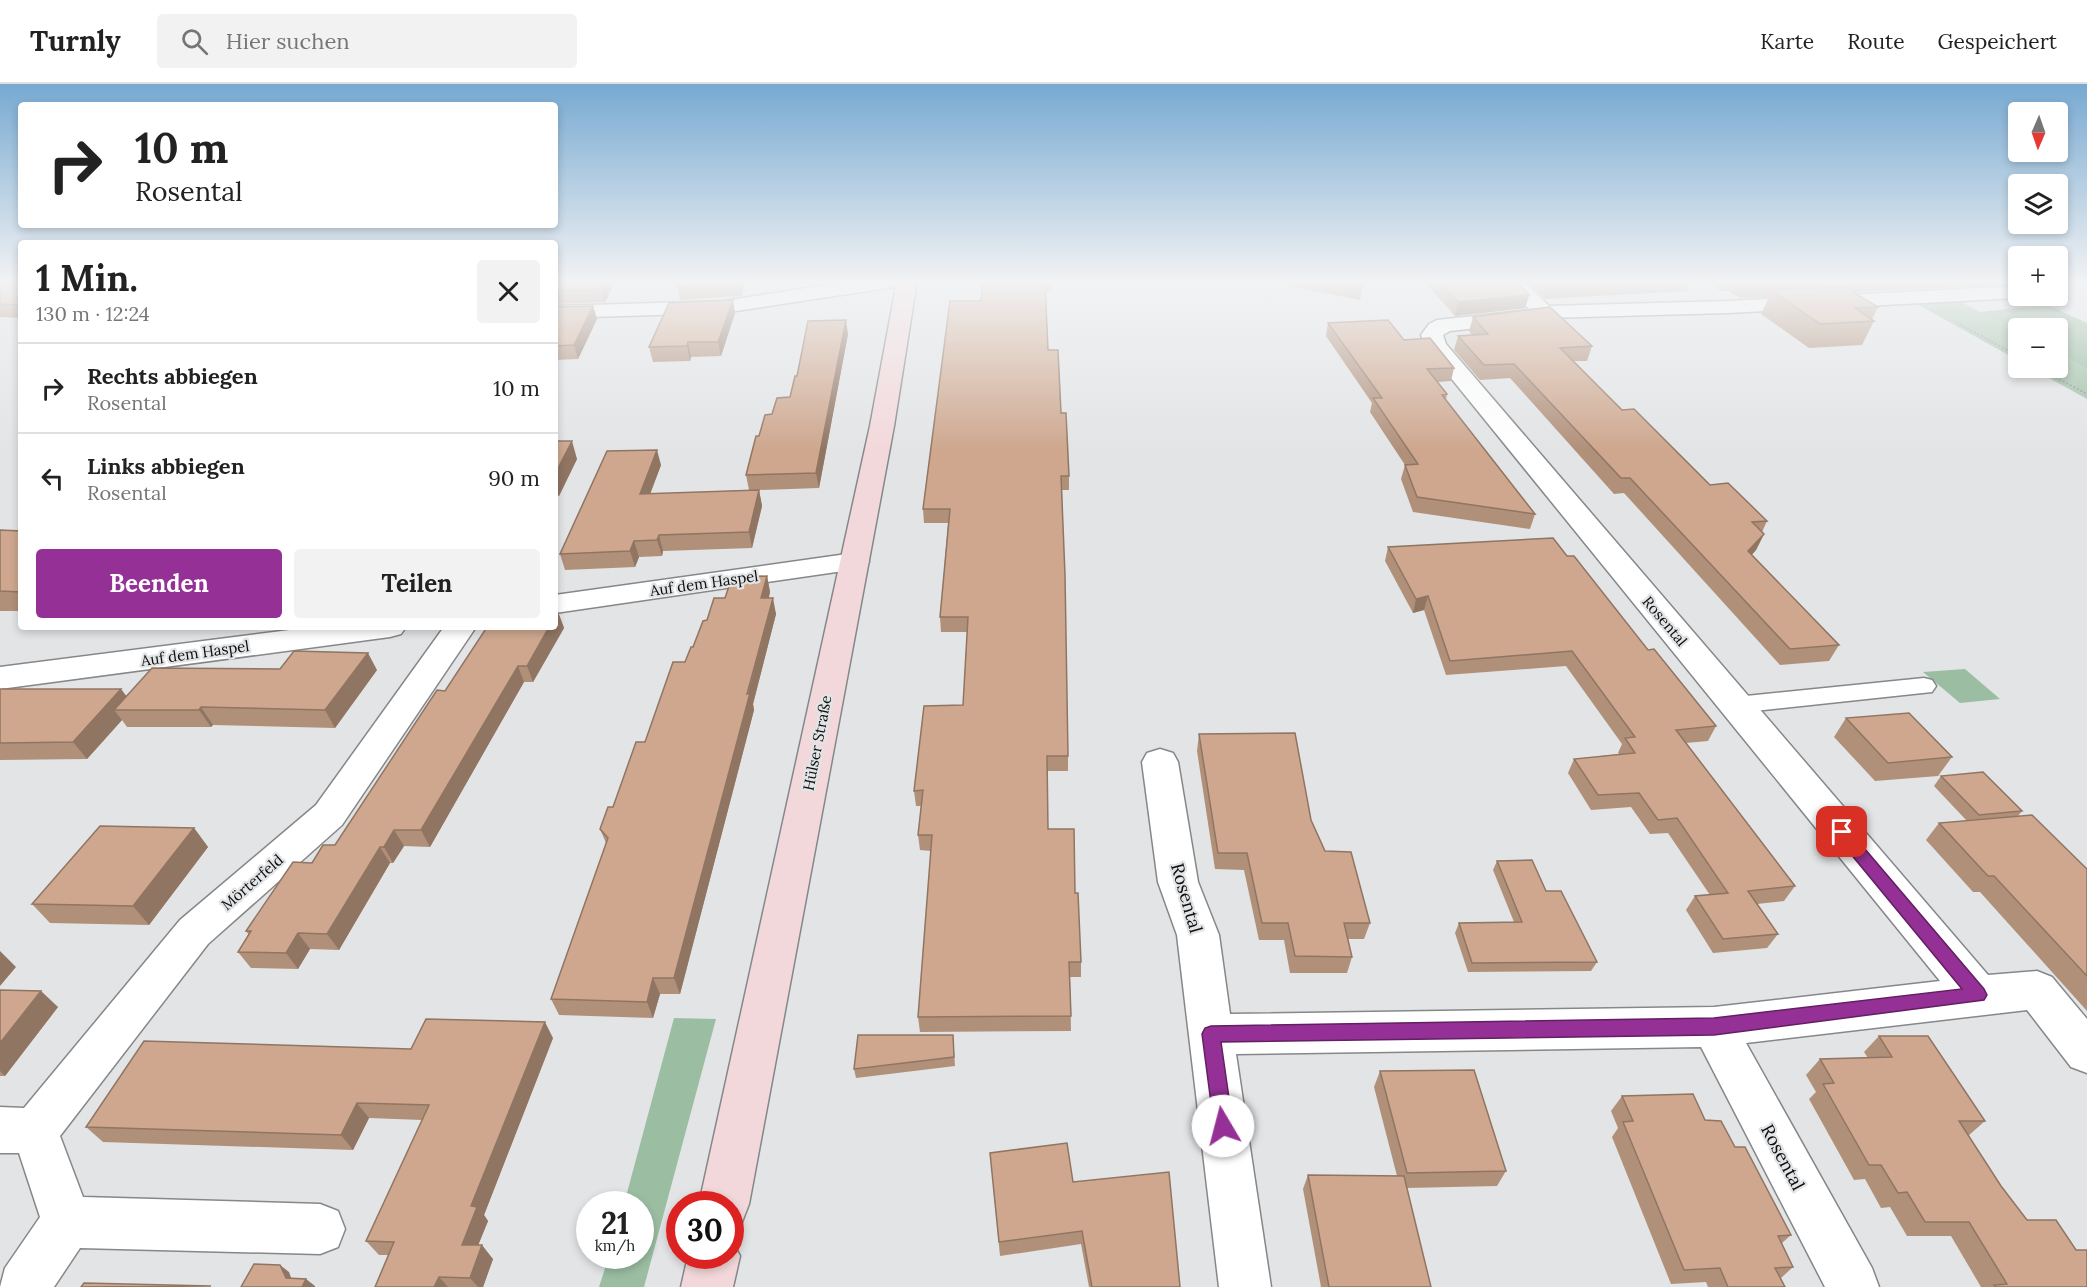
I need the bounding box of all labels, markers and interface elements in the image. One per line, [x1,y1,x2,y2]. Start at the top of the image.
search box [157,14,577,68]
text: Turnly [30,23,121,59]
icon: search [178,25,211,58]
text: Hier suchen [226,27,350,55]
text: Karte [1760,28,1814,55]
text: Route [1847,28,1905,55]
text: Gespeichert [1938,28,2057,55]
north arrow [2008,102,2068,162]
map controls [2008,102,2068,378]
text: 10 m [135,121,228,175]
icon: right [36,126,114,204]
text: Rosental [135,174,243,208]
button: layers [2008,174,2068,234]
button: + [2008,246,2068,306]
text: 1 Min. [36,255,138,301]
button: close [477,260,540,323]
text: 130 m · 12:24 [36,301,150,326]
button: − [2008,318,2068,378]
text: Rechts abbiegen [87,362,258,390]
icon: right [36,372,69,405]
text: 10 m [493,374,540,402]
text: Rosental [87,390,167,415]
text: Links abbiegen [87,452,245,480]
icon: left [36,462,69,495]
text: 90 m [488,464,540,492]
text: Rosental [87,480,167,505]
button: Beenden [36,549,282,618]
button: Teilen [294,549,540,618]
street label: Auf dem Haspel [648,566,759,600]
street label: Rosental [1639,592,1691,650]
street label: Auf dem Haspel [139,636,250,670]
street label: Hülser Straße [798,694,836,792]
pin [1816,806,1867,857]
icon: arrive [1825,815,1858,848]
street label: Mörterfeld [217,850,287,914]
street label: Rosental [1166,860,1208,936]
position arrow [1191,1094,1255,1158]
street label: Rosental [1756,1120,1810,1194]
speed limit sign: 30 [666,1191,744,1269]
text: 21 [601,1204,629,1242]
text: km/h [595,1236,635,1255]

